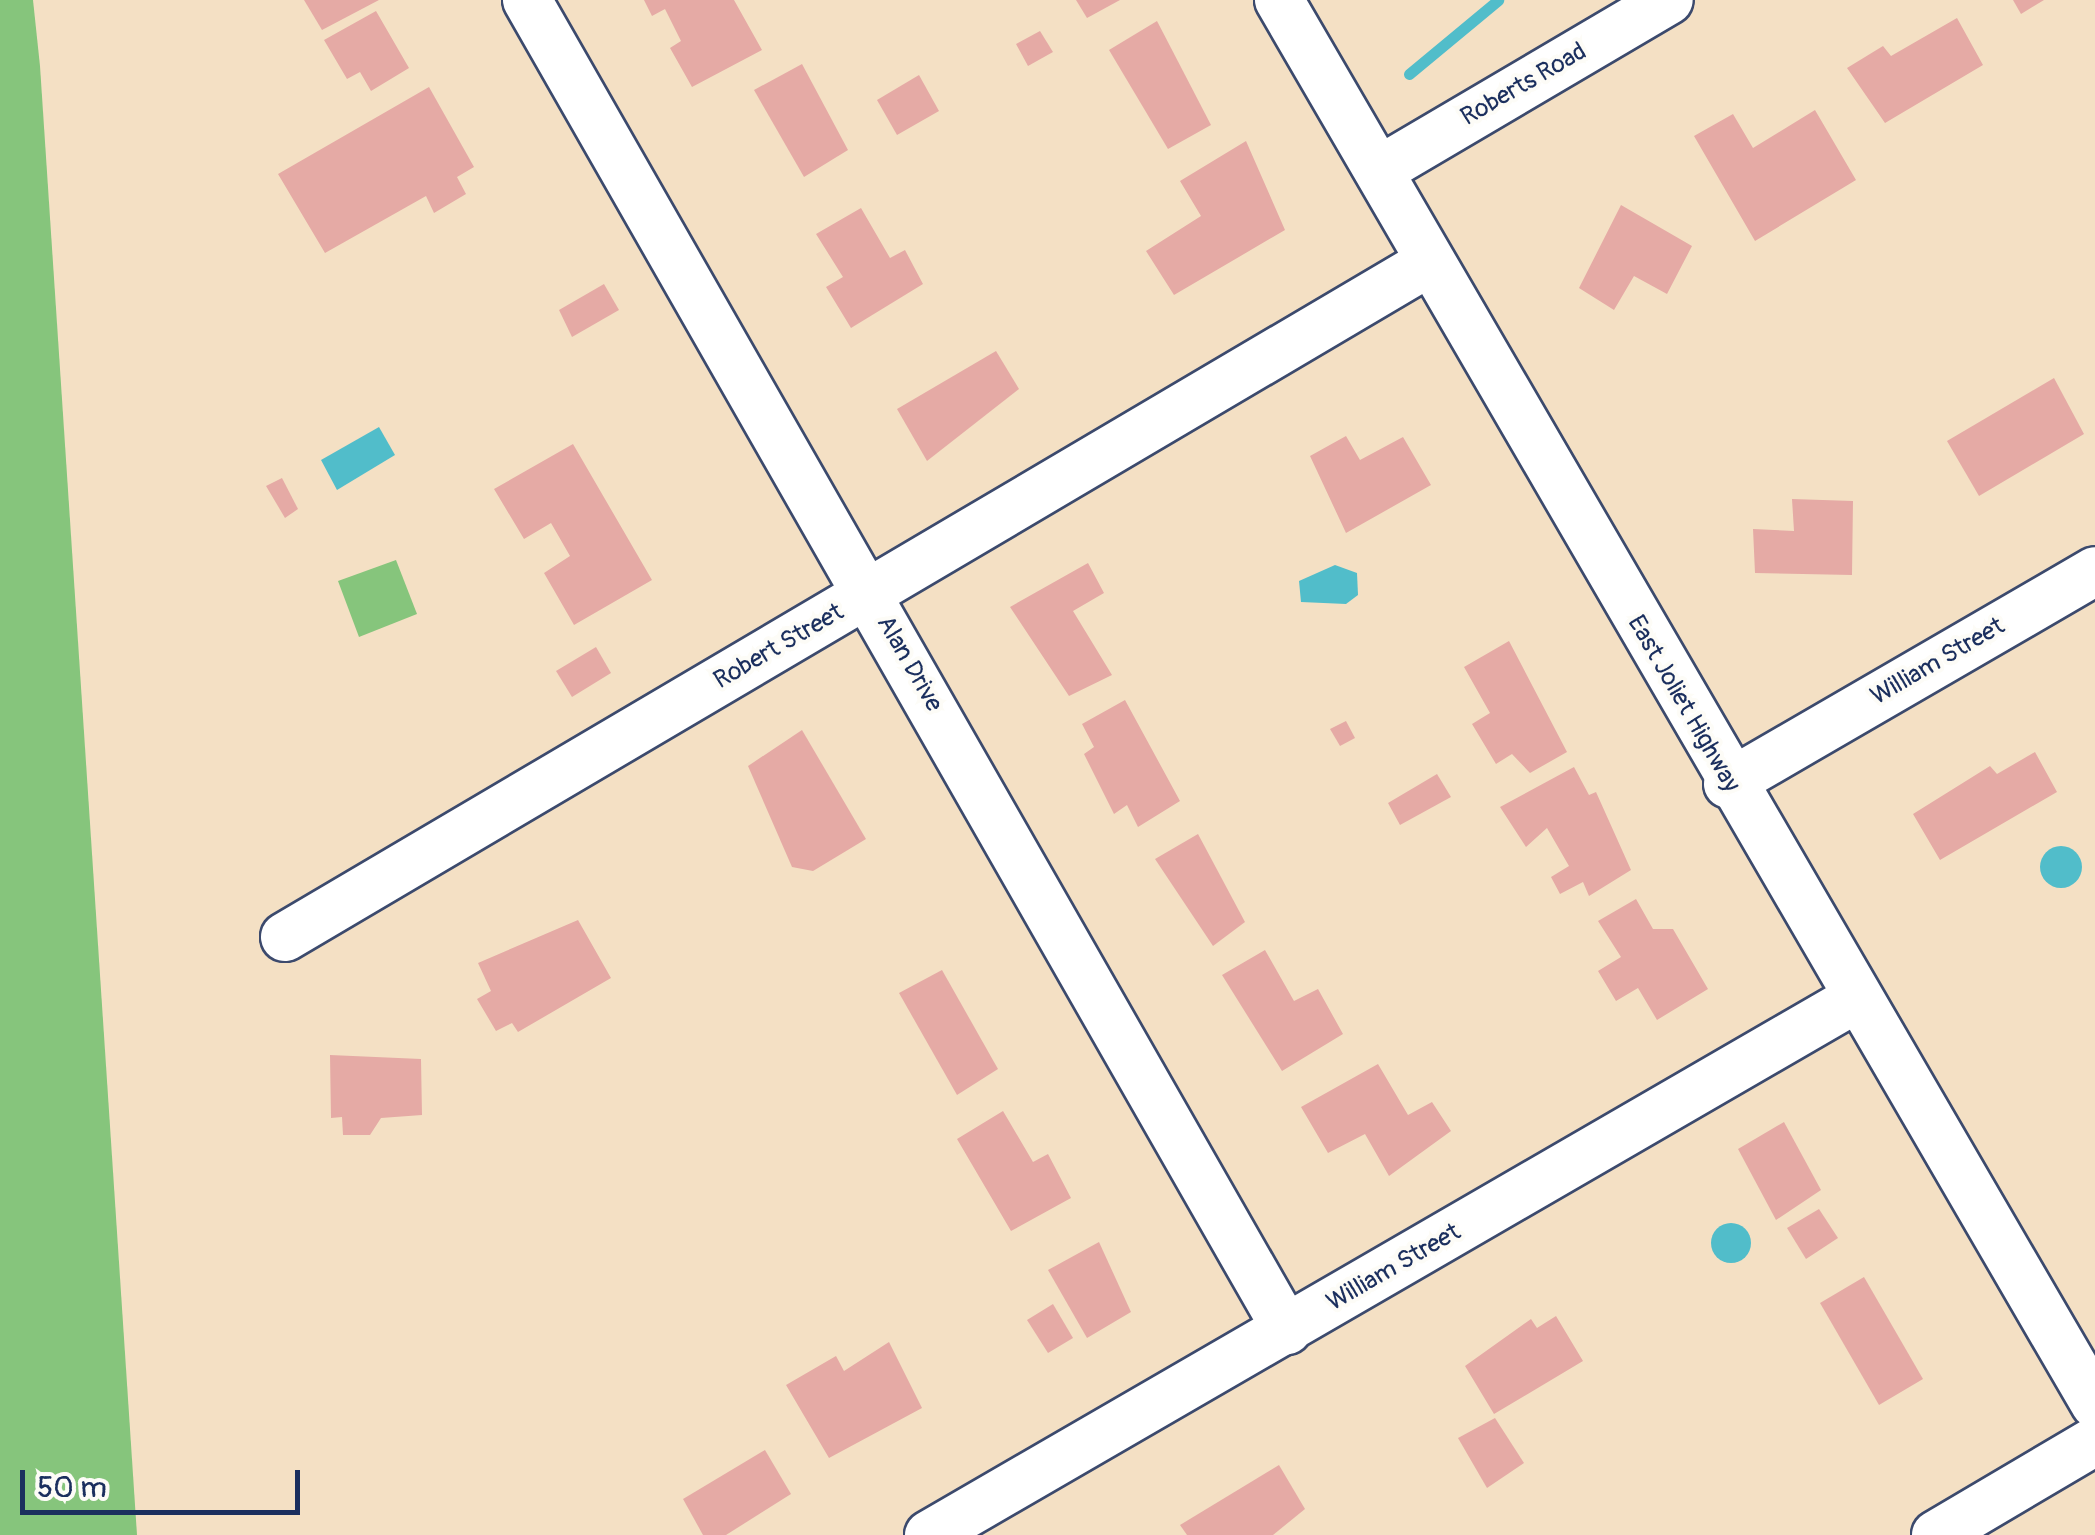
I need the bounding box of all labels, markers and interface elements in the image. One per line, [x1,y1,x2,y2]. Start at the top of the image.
street label: Roberts Road [1456,37,1592,133]
street label: Robert Street [709,598,849,696]
street label: East Joliet Highway [1620,610,1746,798]
street label: Alan Drive [870,611,948,717]
street label: William Street [1866,612,2010,712]
street label: William Street [1322,1218,1466,1318]
scale bar [25,1450,305,1512]
text: 50 m [37,1469,107,1506]

